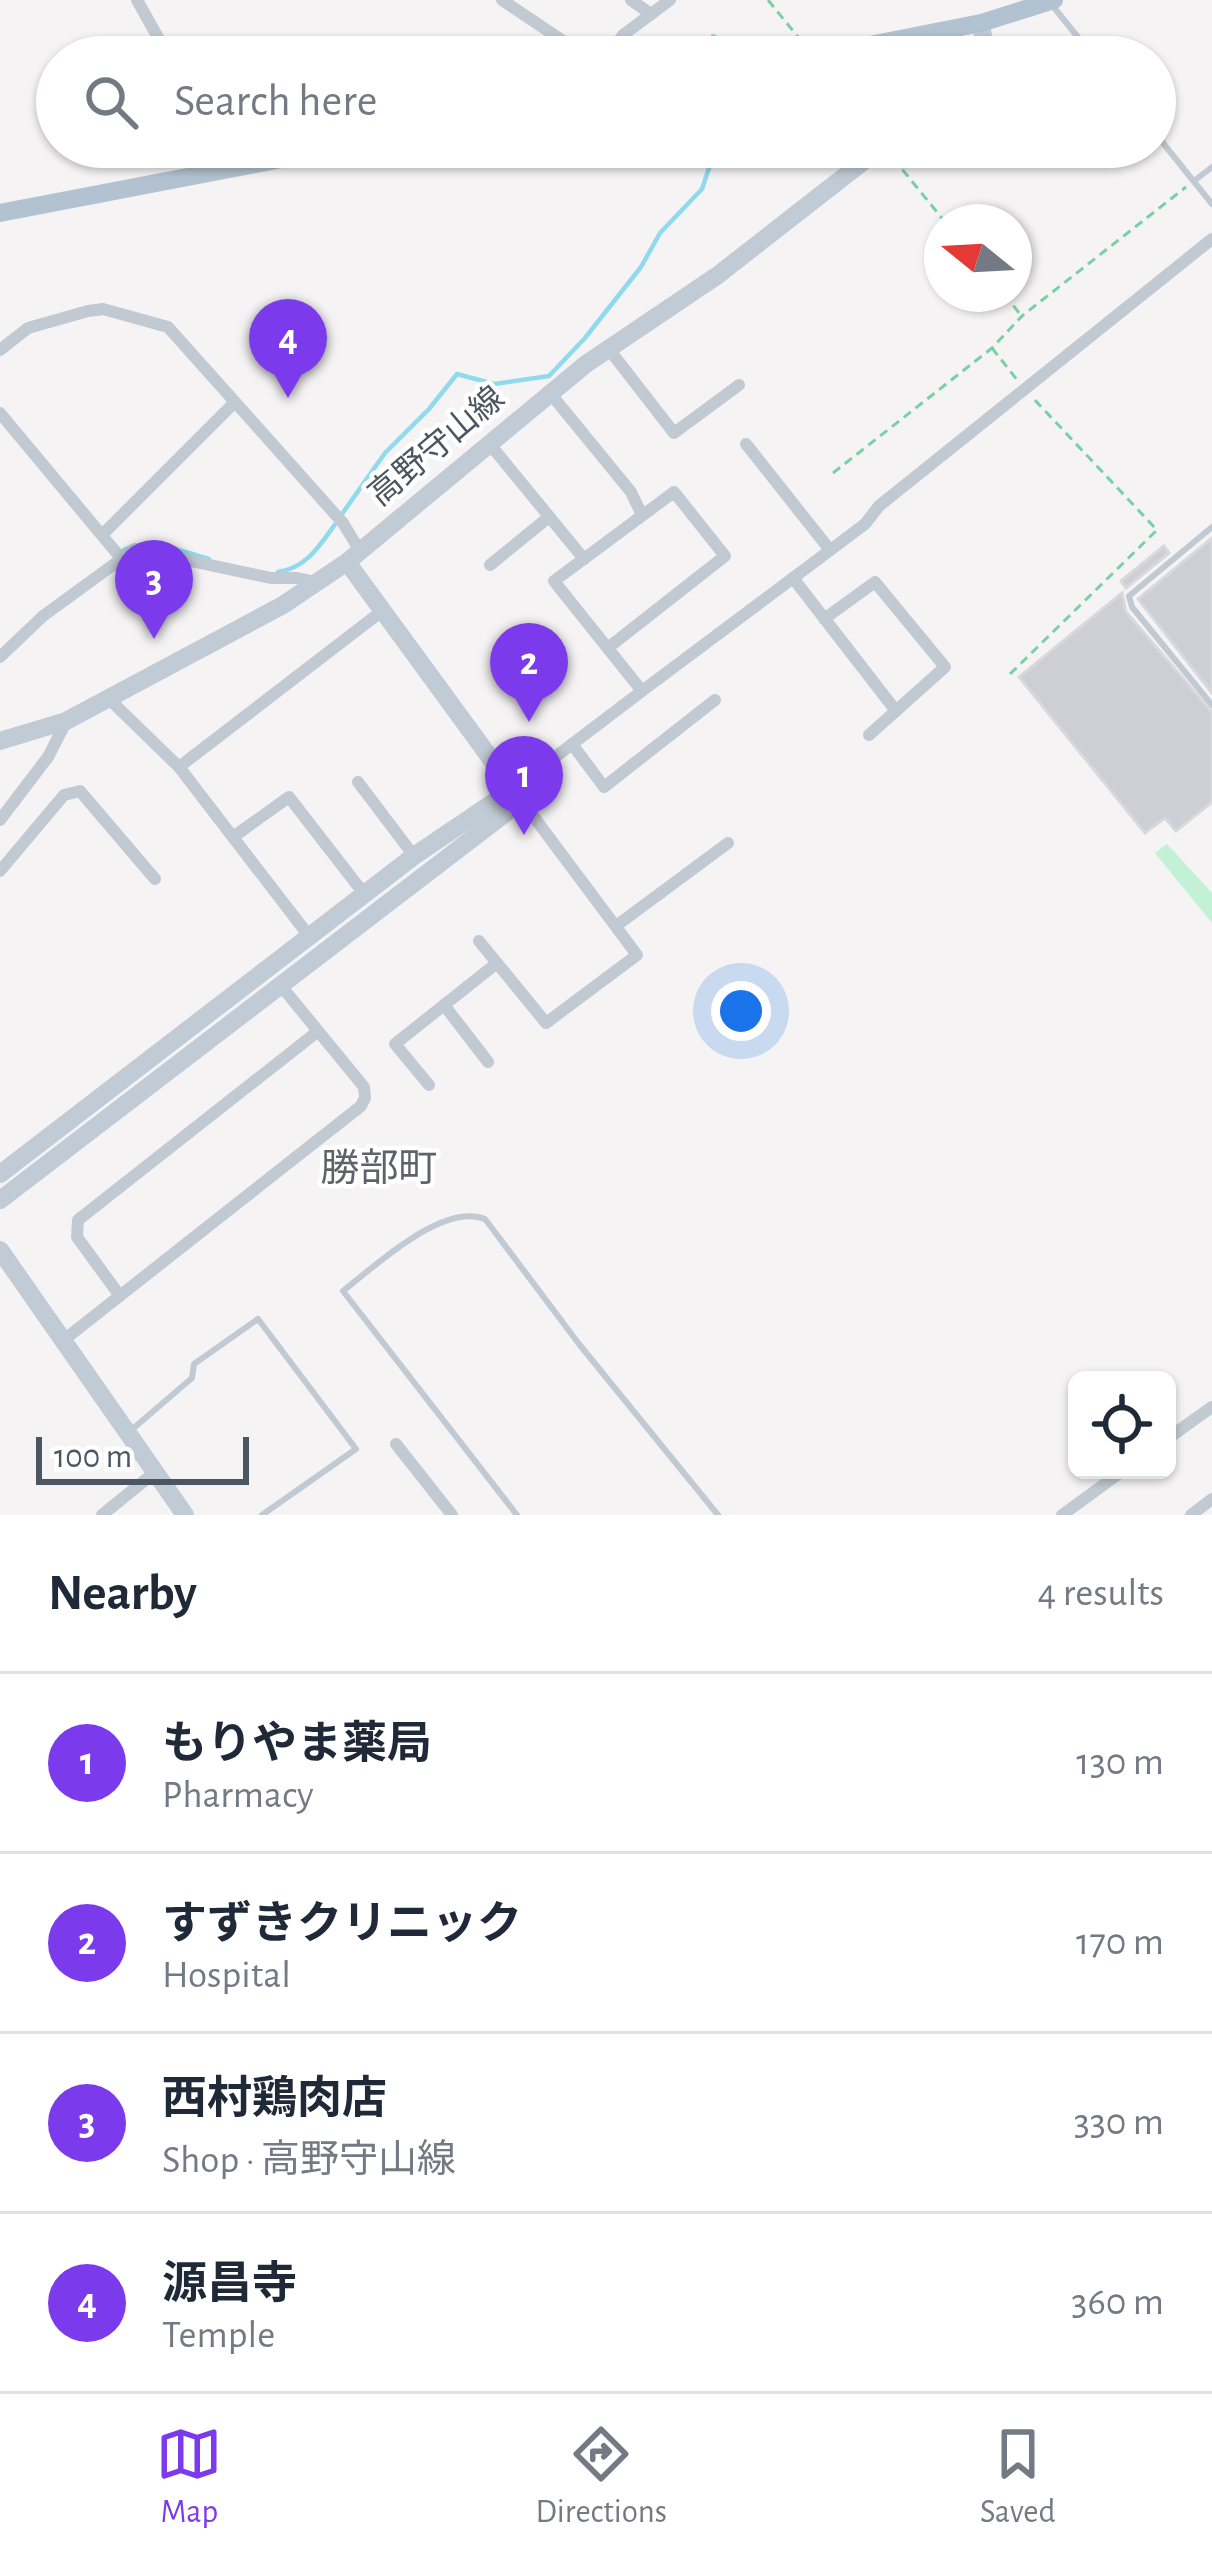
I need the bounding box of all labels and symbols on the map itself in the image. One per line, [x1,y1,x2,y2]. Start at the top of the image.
north arrow [924,204,1032,312]
pin: 4 [249,299,327,398]
street label: 高野守山線 [362,380,511,513]
pin: 3 [115,540,193,639]
pin: 2 [490,623,568,722]
pin: 1 [485,736,563,835]
your location [711,981,771,1041]
district label: 勝部町 [320,1148,438,1189]
scale bar [36,1431,249,1484]

